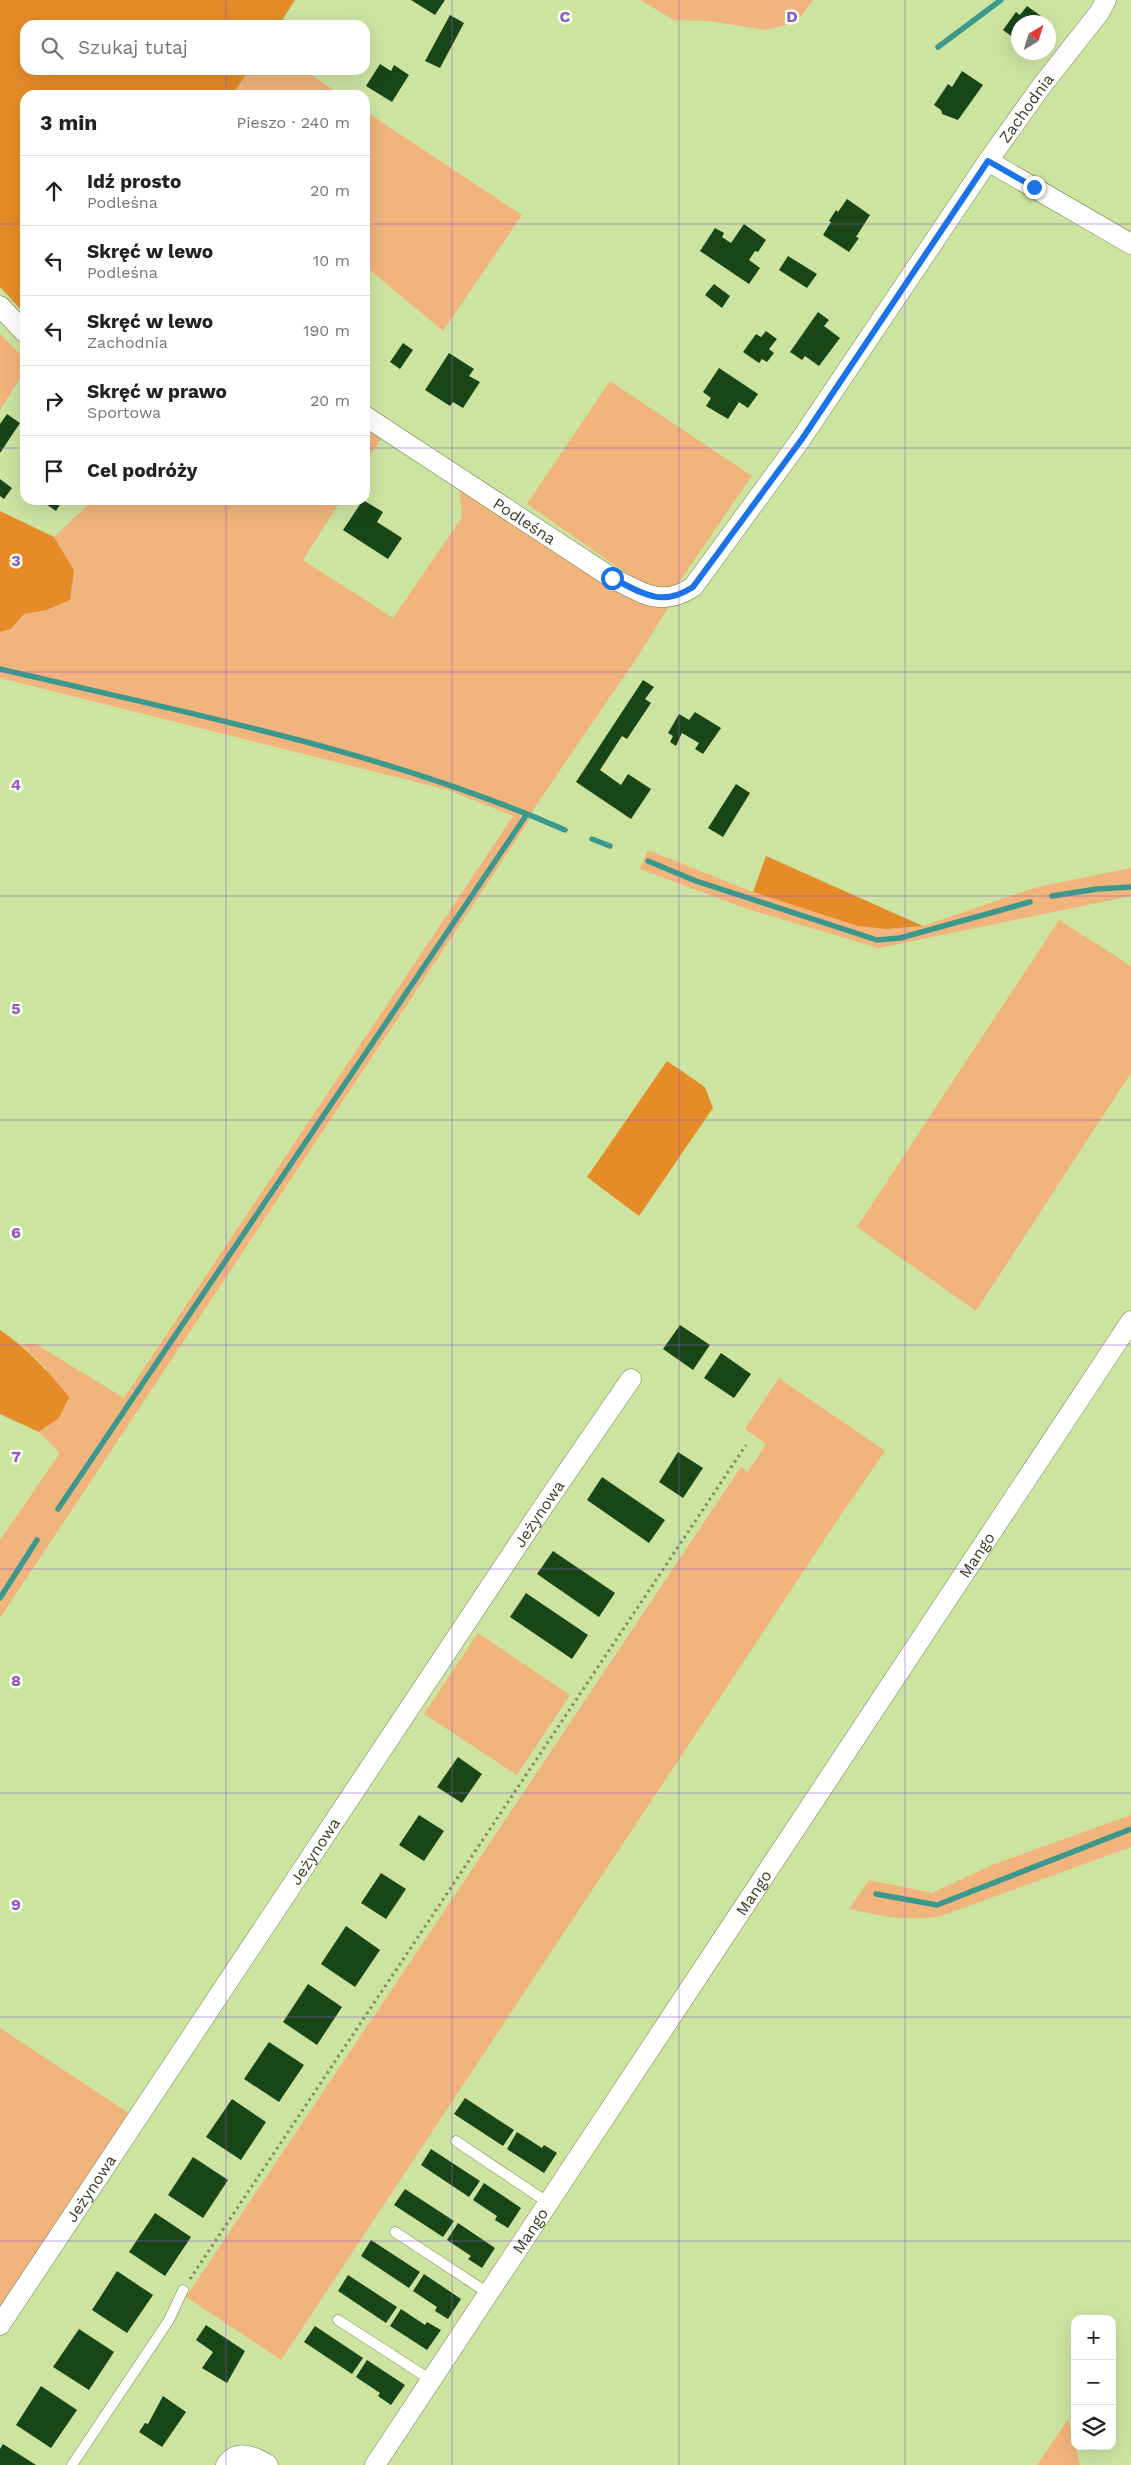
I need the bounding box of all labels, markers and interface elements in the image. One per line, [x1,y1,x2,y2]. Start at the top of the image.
text: C [560,7,571,26]
text: D [786,7,798,26]
north arrow [1011,15,1056,60]
search box [20,20,370,75]
icon: search [38,34,66,62]
text: Szukaj tutaj [78,36,188,59]
street label: Zachodnia [995,70,1057,146]
text: 3 min [40,110,97,135]
text: Pieszo · 240 m [236,113,350,132]
text: Idź prosto [87,170,181,193]
route end [1023,176,1046,199]
icon: ahead [40,177,68,205]
text: 20 m [310,181,350,200]
text: Podleśna [87,193,158,212]
text: Skręć w lewo [87,240,213,263]
icon: left [40,247,68,275]
text: 10 m [313,251,350,270]
text: Podleśna [87,263,158,282]
text: Skręć w lewo [87,310,213,333]
icon: left [40,317,68,345]
text: 190 m [303,321,350,340]
text: Zachodnia [87,333,168,352]
text: Skręć w prawo [87,380,227,403]
icon: right [40,387,68,415]
text: 20 m [310,391,350,410]
text: Sportowa [87,403,161,422]
icon: arrive [40,457,68,485]
text: Cel podróży [87,459,197,482]
street label: Podleśna [490,493,560,548]
text: 3 [11,551,21,570]
route start [601,567,624,590]
text: 4 [11,775,21,794]
text: 5 [11,999,21,1018]
text: 6 [11,1223,21,1242]
text: 7 [11,1447,21,1466]
street label: Jeżynowa [510,1477,568,1551]
street label: Mango [955,1528,998,1581]
text: 8 [11,1671,21,1690]
street label: Jeżynowa [286,1814,344,1888]
street label: Mango [731,1866,775,1919]
text: 9 [11,1895,21,1914]
street label: Jeżynowa [62,2151,120,2225]
street label: Mango [508,2204,552,2257]
map controls [1071,2315,1116,2450]
button: + [1071,2315,1116,2360]
button: − [1071,2360,1116,2405]
button: layers [1071,2405,1116,2450]

